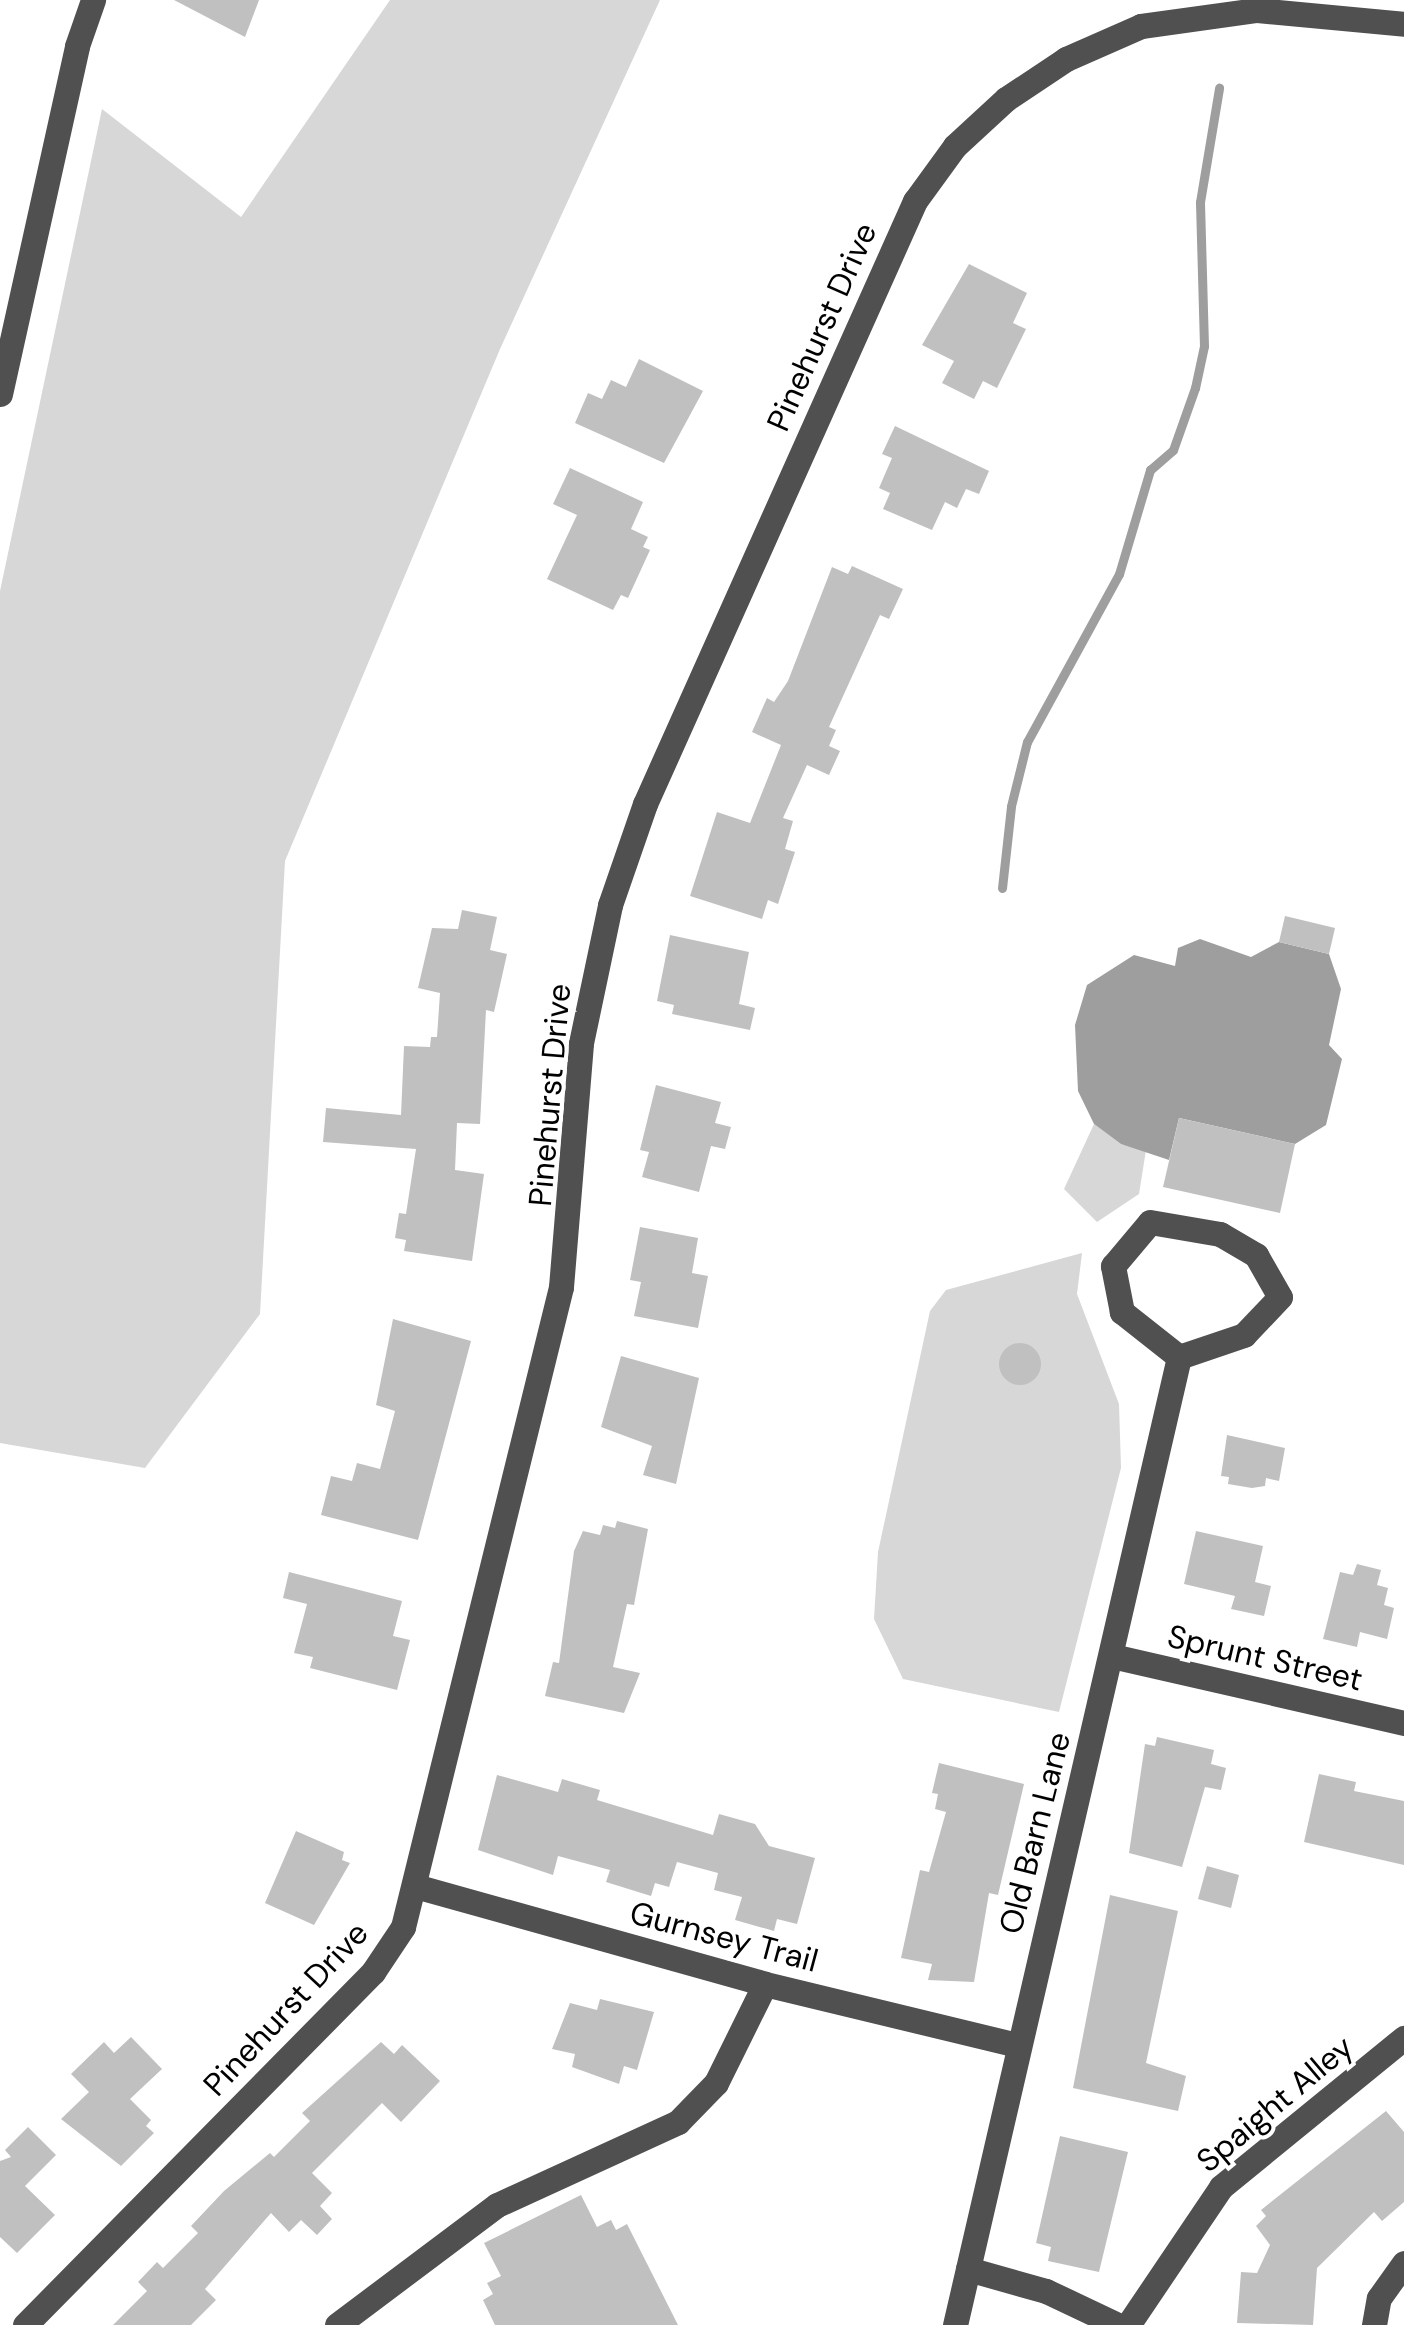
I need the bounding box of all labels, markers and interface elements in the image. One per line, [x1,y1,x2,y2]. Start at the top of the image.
street label: Pinehurst Drive [759,217,885,437]
street label: Pinehurst Drive [521,982,579,1208]
street label: Sprunt Street [1164,1617,1366,1699]
street label: Old Barn Lane [991,1728,1079,1938]
street label: Gurnsey Trail [626,1893,822,1981]
street label: Pinehurst Drive [196,1914,376,2104]
street label: Spaight Alley [1189,2028,1361,2180]

